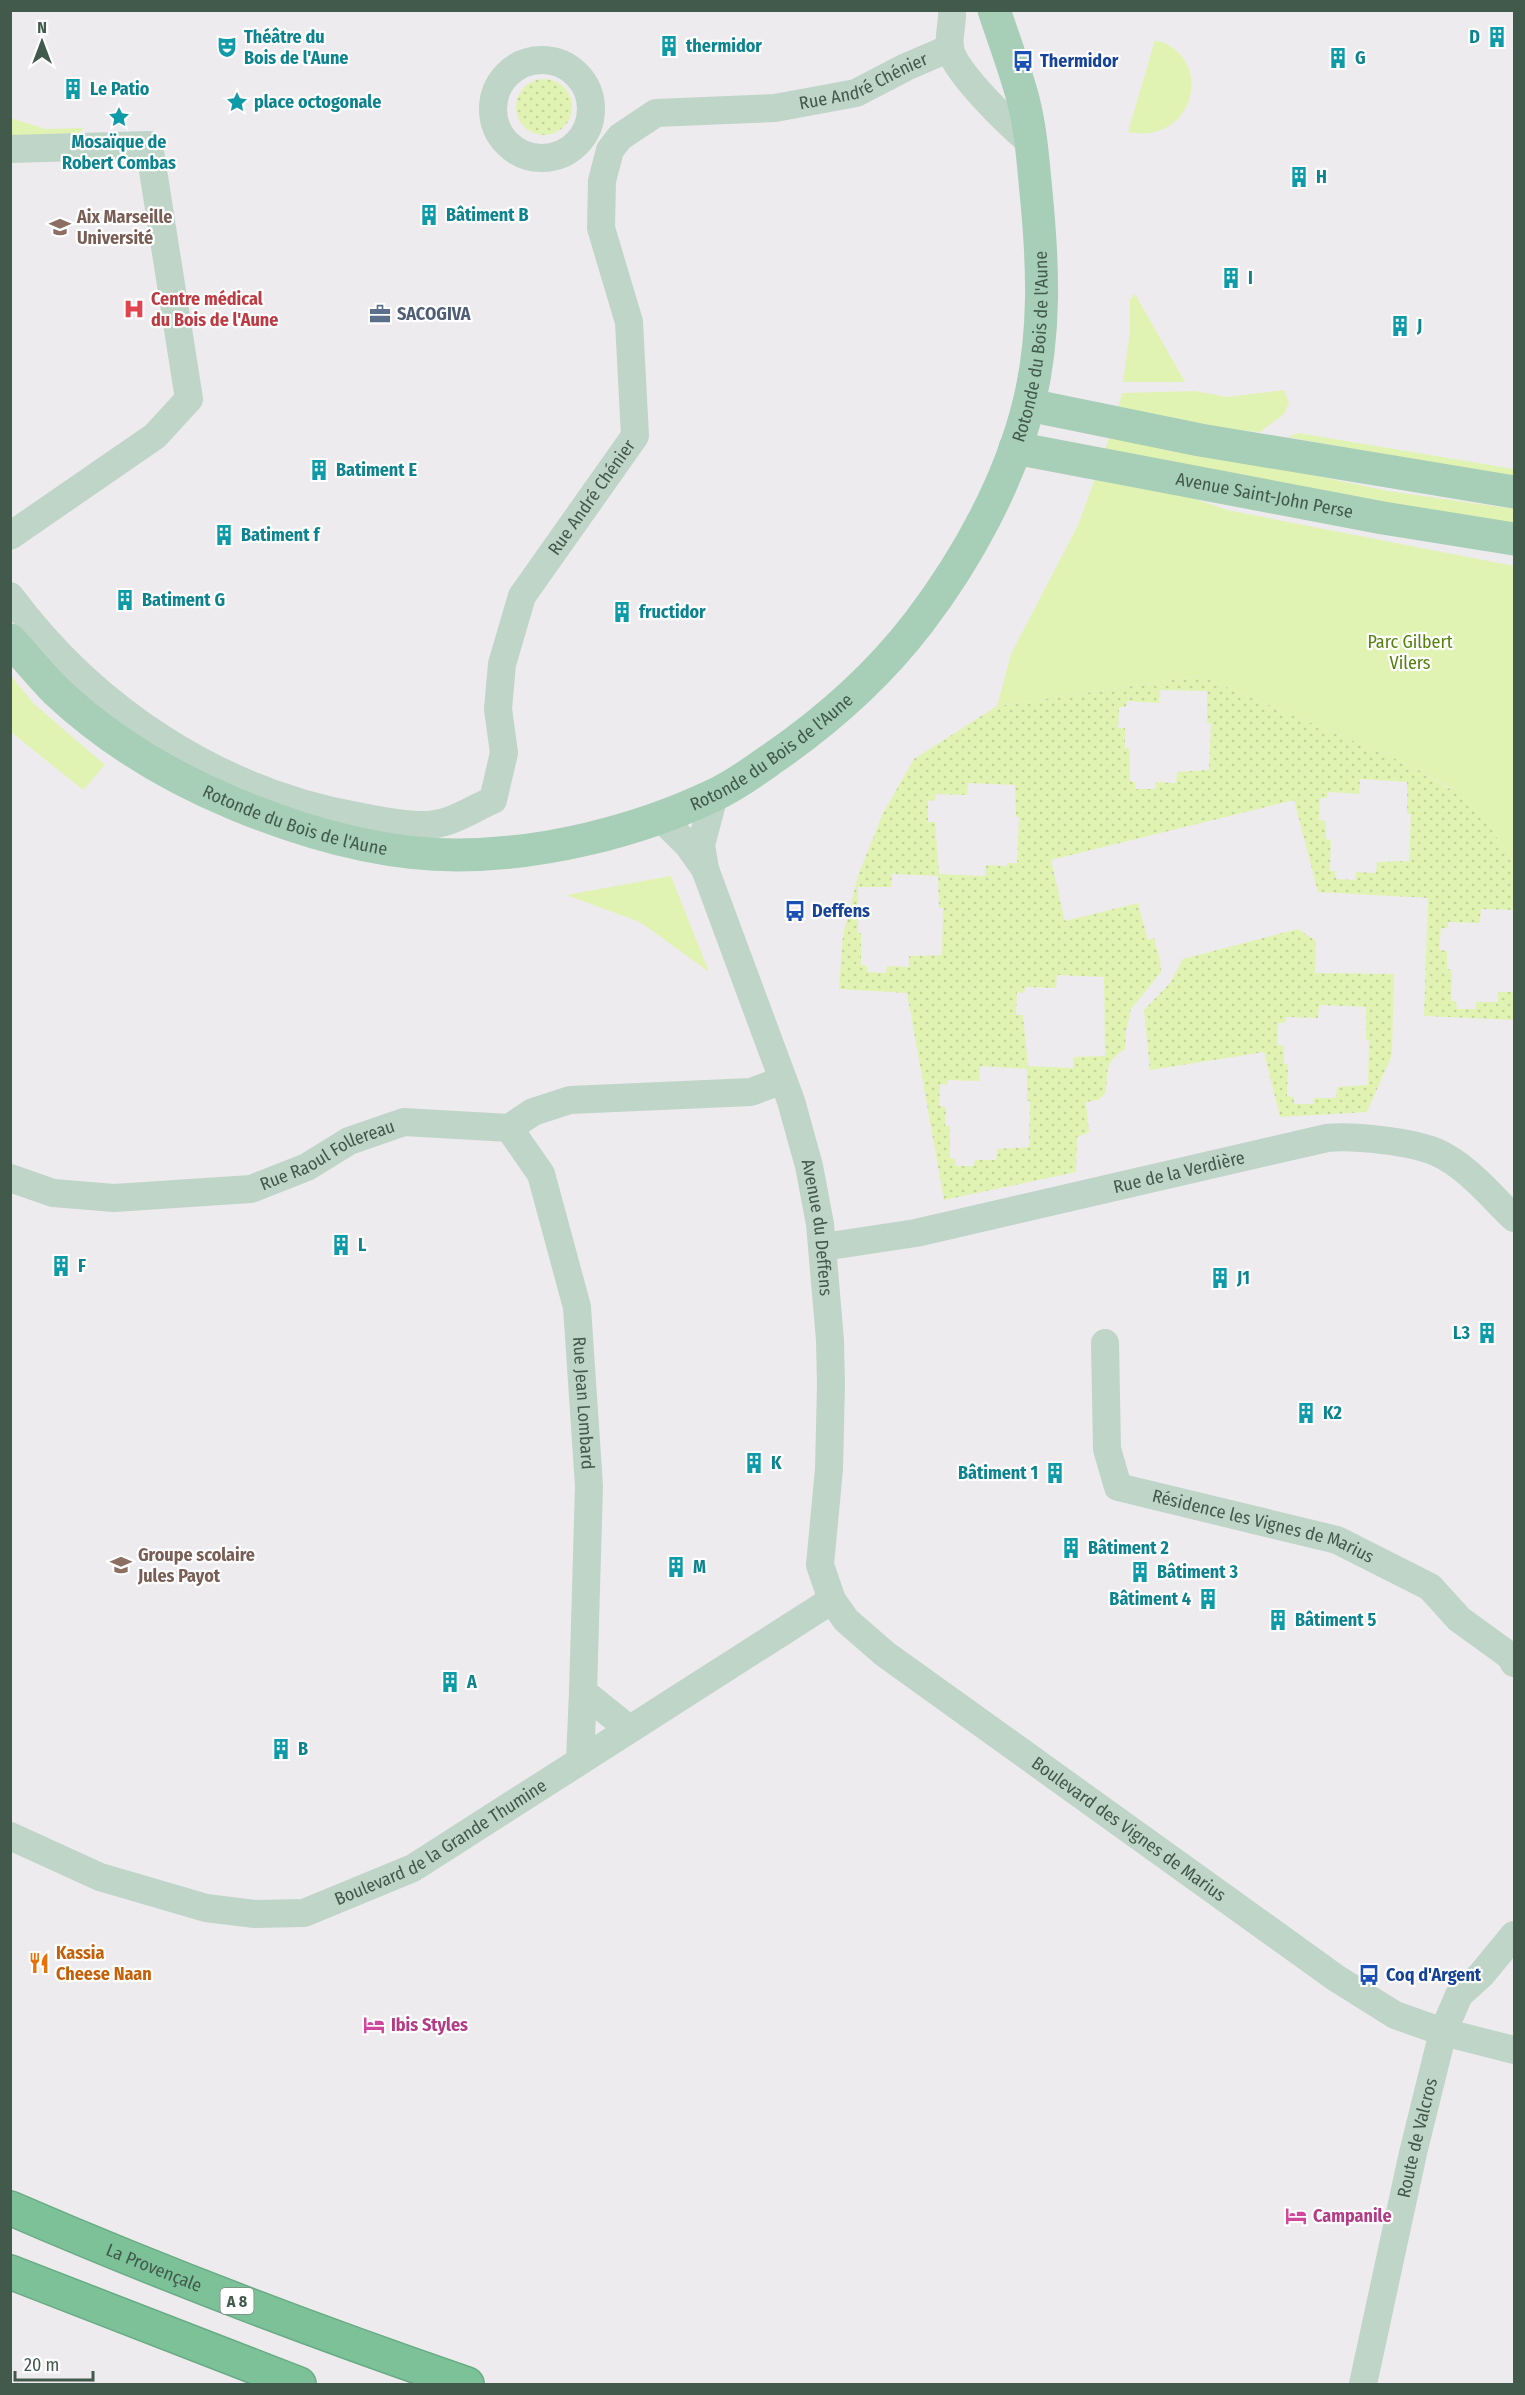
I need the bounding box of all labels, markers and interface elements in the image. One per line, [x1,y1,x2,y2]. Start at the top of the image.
north arrow [12,12,72,72]
text: N [37,18,47,37]
building icon: D [1485,25,1509,49]
place label: Théâtre du Bois de l'Aune [244,26,348,69]
place label: D [1469,26,1480,48]
building icon: thermidor [657,34,681,58]
theatre icon: Théâtre du Bois de l'Aune [215,35,239,59]
place label: thermidor [686,35,762,57]
building icon: G [1326,46,1350,70]
place label: G [1355,47,1366,69]
street label: Rue André Chénier [797,48,932,114]
bus stop icon: Thermidor [1011,49,1035,73]
place label: Thermidor [1040,50,1119,72]
building icon: Le Patio [61,77,85,101]
place label: Le Patio [90,78,150,100]
place icon: place octogonale [225,90,249,114]
place label: place octogonale [254,91,381,113]
place icon: Mosaïque de Robert Combas [107,105,131,129]
place label: Mosaïque de Robert Combas [62,131,176,174]
building icon: H [1287,165,1311,189]
place label: H [1316,166,1327,188]
building icon: Bâtiment B [417,203,441,227]
place label: Bâtiment B [446,204,528,226]
place label: Aix Marseille Université [76,206,172,249]
school or university icon: Aix Marseille Université [48,215,72,239]
street label: Rotonde du Bois de l'Aune [1007,250,1053,445]
building icon: I [1219,266,1243,290]
place label: I [1248,267,1253,289]
place label: Centre médical du Bois de l'Aune [151,288,278,331]
hospital icon: Centre médical du Bois de l'Aune [122,297,146,321]
office icon: SACOGIVA [368,302,392,326]
place label: SACOGIVA [397,303,471,325]
building icon: J [1388,314,1412,338]
place label: J [1416,315,1422,337]
street label: Rue André Chénier [543,435,640,559]
building icon: Batiment E [307,458,331,482]
place label: Batiment E [336,459,417,481]
street label: Avenue Saint-John Perse [1174,468,1355,523]
building icon: Batiment f [212,523,236,547]
place label: Batiment f [241,524,321,546]
building icon: Batiment G [113,588,137,612]
place label: Batiment G [142,589,225,611]
building icon: fructidor [610,600,634,624]
place label: fructidor [639,601,706,623]
park label: Parc Gilbert Vilers [1367,631,1453,674]
street label: Rotonde du Bois de l'Aune [687,689,857,815]
street label: Rotonde du Bois de l'Aune [199,780,389,860]
bus stop icon: Deffens [783,899,807,923]
place label: Deffens [812,900,870,922]
street label: Rue Raoul Follereau [257,1115,398,1195]
street label: Rue de la Verdière [1111,1146,1247,1198]
street label: Avenue du Deffens [797,1156,837,1297]
building icon: L [329,1233,353,1257]
place label: L [358,1234,367,1256]
building icon: F [49,1254,73,1278]
place label: F [78,1255,86,1277]
building icon: J1 [1208,1266,1232,1290]
place label: J1 [1236,1267,1250,1289]
building icon: L3 [1475,1321,1499,1345]
place label: L3 [1453,1322,1470,1344]
street label: Rue Jean Lombard [568,1336,599,1470]
building icon: K2 [1294,1401,1318,1425]
place label: K2 [1323,1402,1342,1424]
building icon: K [742,1451,766,1475]
place label: K [771,1452,782,1474]
building icon: Bâtiment 1 [1043,1461,1067,1485]
place label: Bâtiment 1 [958,1462,1038,1484]
street label: Résidence les Vignes de Marius [1150,1485,1378,1568]
building icon: Bâtiment 2 [1059,1536,1083,1560]
place label: Bâtiment 2 [1088,1537,1169,1559]
place label: Groupe scolaire Jules Payot [137,1544,255,1587]
school or university icon: Groupe scolaire Jules Payot [109,1553,133,1577]
building icon: M [664,1555,688,1579]
place label: M [693,1556,706,1578]
building icon: Bâtiment 3 [1128,1560,1152,1584]
place label: Bâtiment 3 [1157,1561,1238,1583]
building icon: Bâtiment 4 [1196,1587,1220,1611]
place label: Bâtiment 4 [1109,1588,1191,1610]
building icon: Bâtiment 5 [1266,1608,1290,1632]
place label: Bâtiment 5 [1295,1609,1376,1631]
building icon: A [438,1670,462,1694]
place label: A [466,1671,477,1693]
building icon: B [269,1737,293,1761]
place label: B [298,1738,308,1760]
street label: Boulevard des Vignes de Marius [1027,1752,1230,1906]
street label: Boulevard de la Grande Thumine [331,1774,551,1910]
place label: Kassia Cheese Naan [56,1942,152,1985]
restaurant icon: Kassia Cheese Naan [27,1951,51,1975]
bus stop icon: Coq d'Argent [1357,1963,1381,1987]
place label: Coq d'Argent [1386,1964,1482,1986]
hotel icon: Ibis Styles [362,2013,386,2037]
place label: Ibis Styles [391,2014,468,2036]
street label: Route de Valcros [1393,2075,1442,2200]
hotel icon: Campanile [1284,2204,1308,2228]
place label: Campanile [1313,2205,1392,2227]
street label: La Provençale [103,2239,205,2297]
road number: A 8 [220,2288,254,2314]
scale bar [15,2344,93,2382]
text: 20 m [24,2354,59,2376]

